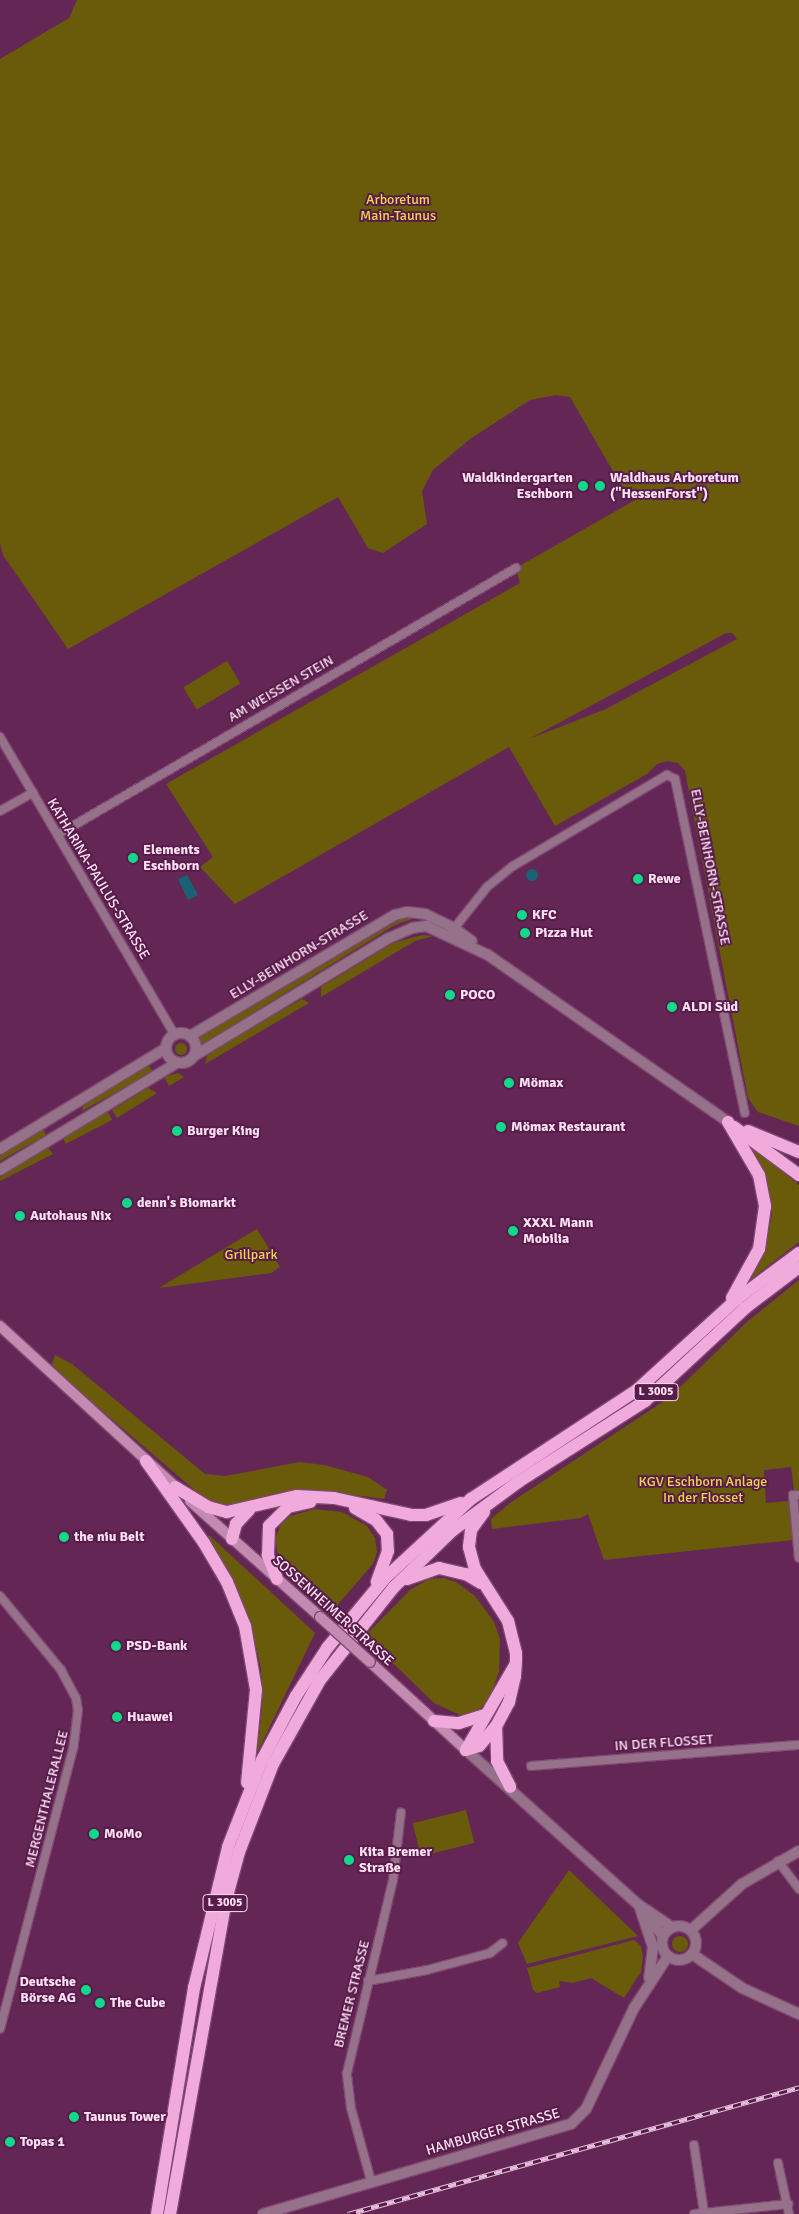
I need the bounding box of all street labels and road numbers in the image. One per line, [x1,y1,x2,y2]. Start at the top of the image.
street label: AM WEISSEN STEIN [225,652,337,726]
street label: ELLY-BEINHORN-STRASSE [687,788,733,946]
street label: KATHARINA-PAULUS-STRASSE [43,795,153,963]
street label: ELLY-BEINHORN-STRASSE [227,907,371,1003]
road number: L 3005 [634,1382,678,1401]
street label: SOSSENHEIMER STRASSE [269,1552,397,1670]
street label: MERGENTHALERALLEE [22,1729,72,1869]
street label: IN DER FLOSSET [614,1731,714,1755]
road number: L 3005 [202,1894,248,1912]
street label: BREMER STRASSE [331,1938,373,2050]
street label: HAMBURGER STRASSE [424,2105,562,2159]

